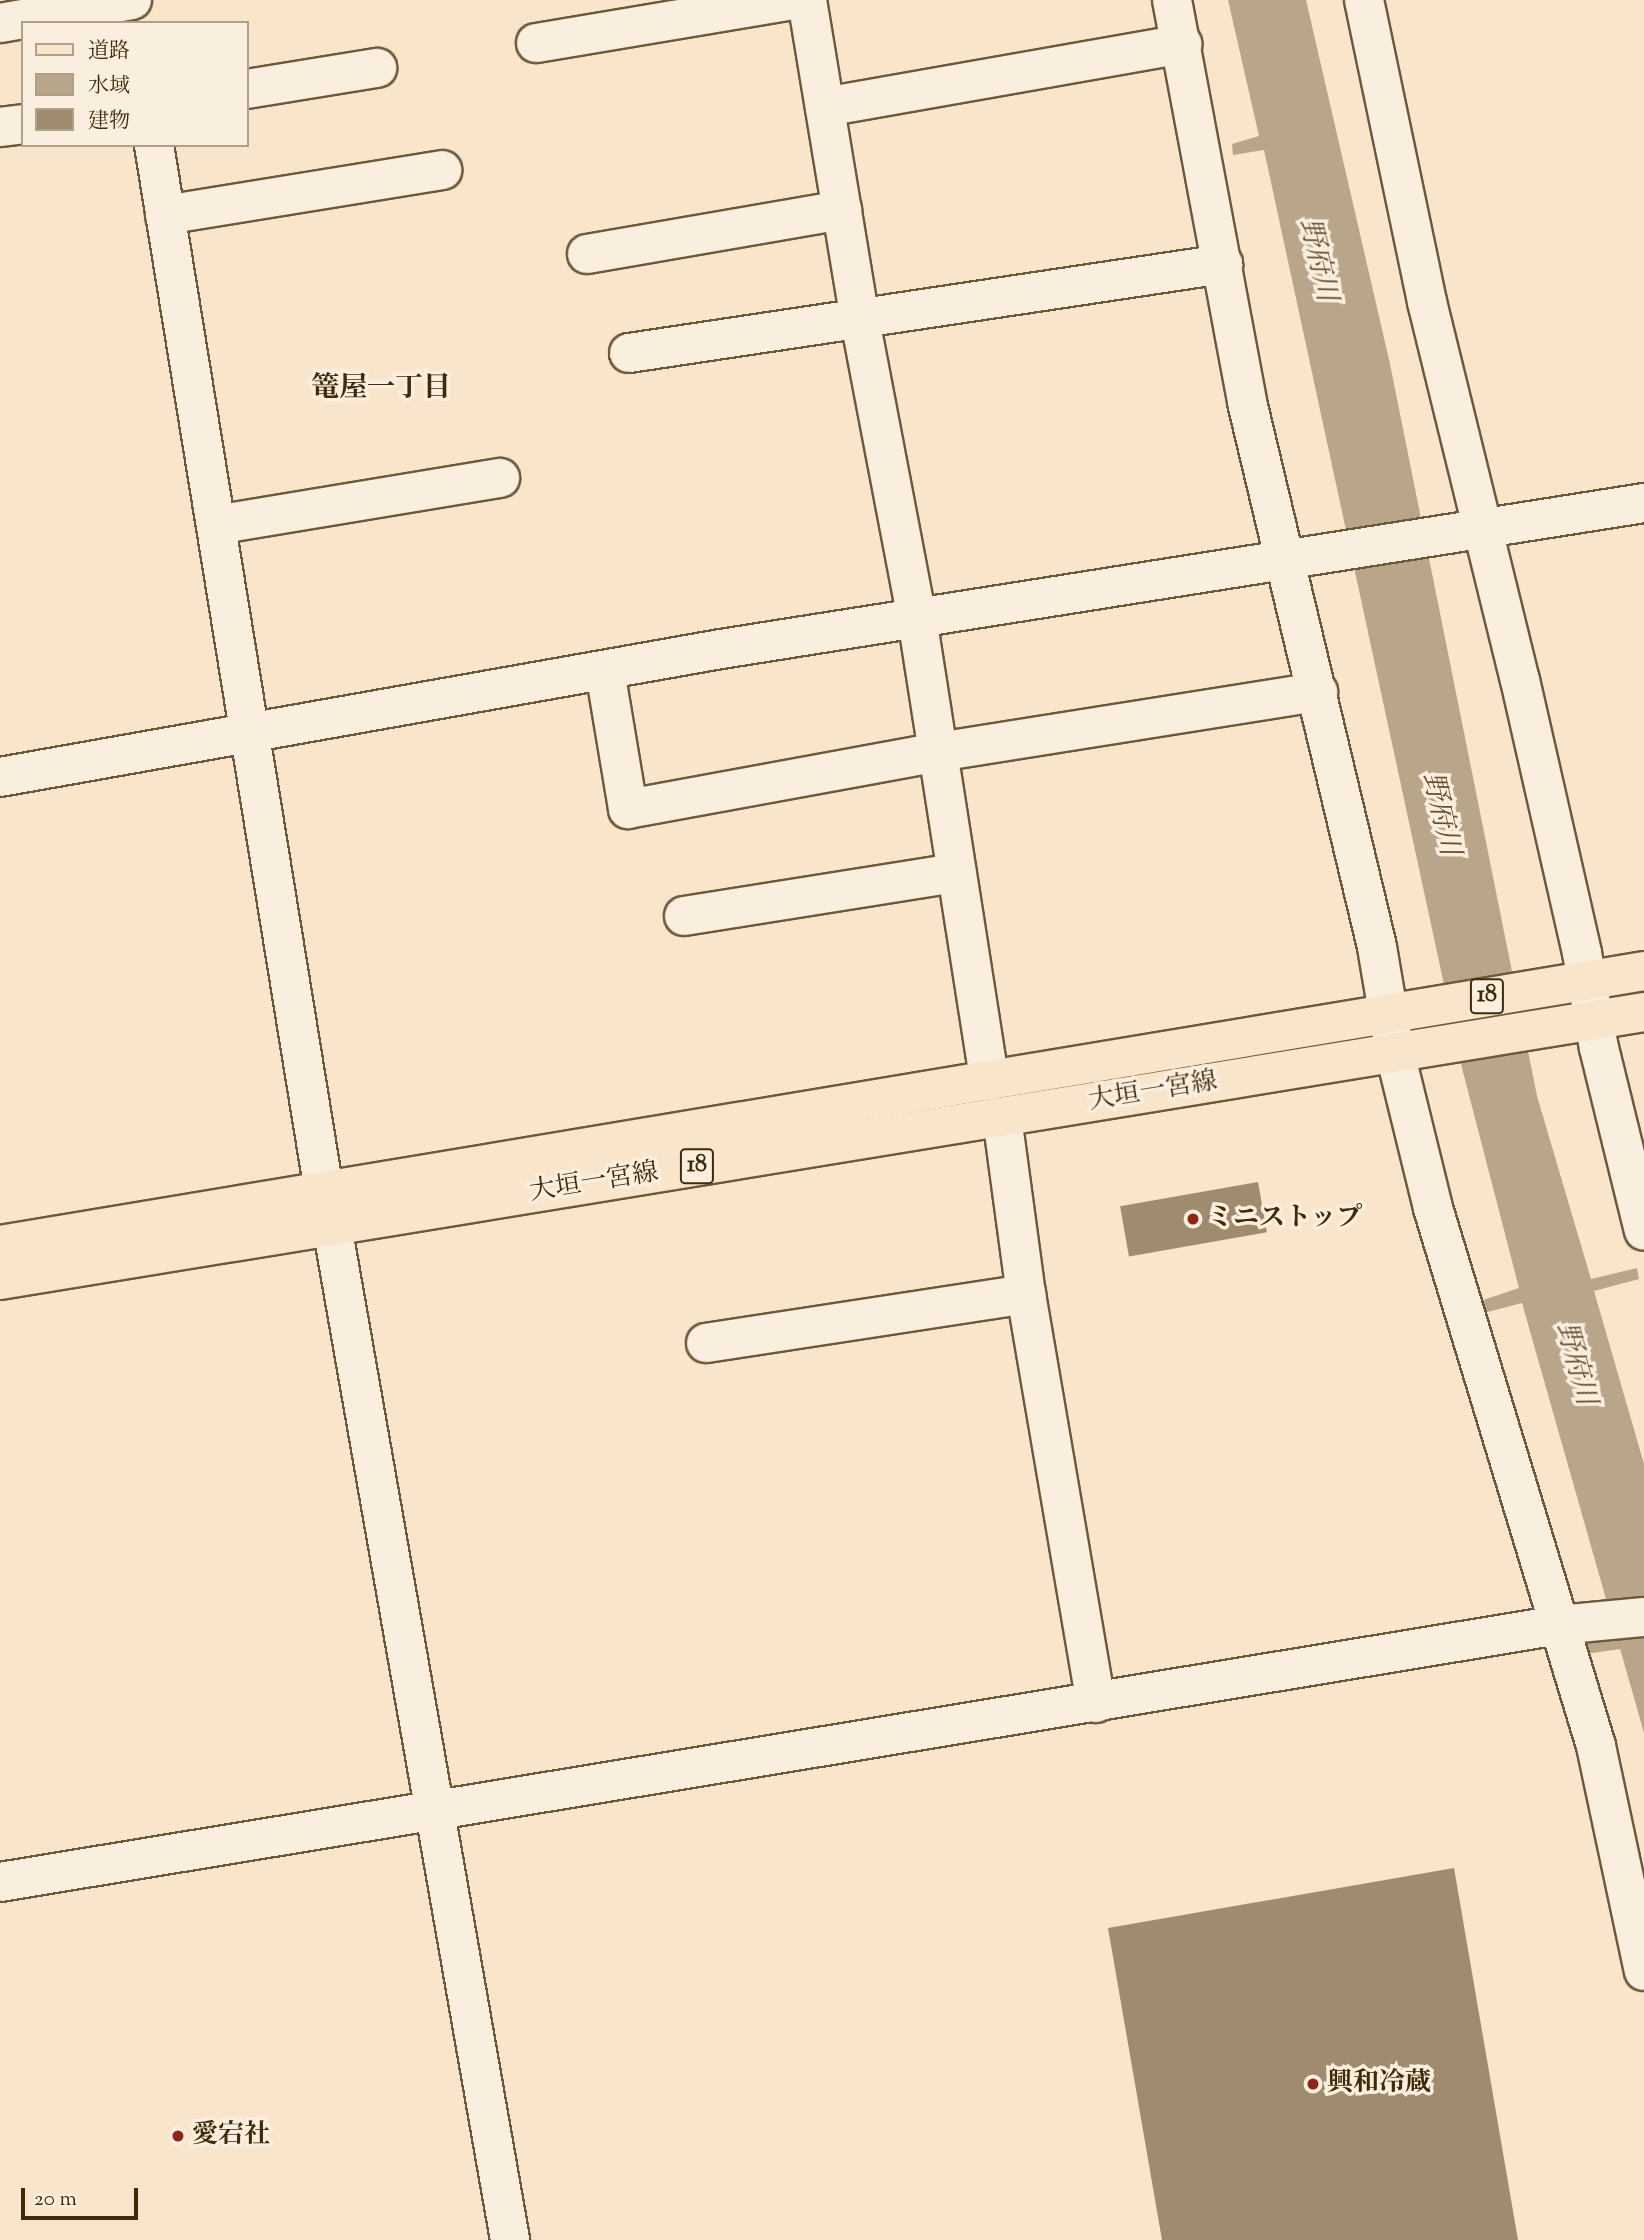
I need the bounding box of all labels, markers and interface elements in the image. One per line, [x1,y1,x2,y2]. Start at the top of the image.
legend [21,21,248,147]
text: 道路 [88,37,130,67]
text: 水域 [88,72,130,102]
text: 建物 [88,107,130,137]
water label: 野府川 [1291,215,1343,305]
district label: 篭屋一丁目 [311,372,451,406]
water label: 野府川 [1414,769,1466,859]
road number: 18 [1470,976,1504,1016]
street label: 大垣一宮線 [1086,1066,1220,1118]
road number: 18 [680,1146,714,1186]
street label: 大垣一宮線 [527,1157,661,1209]
place label: ミニストップ [1207,1203,1363,1235]
marker: ミニストップ [1185,1211,1201,1227]
water label: 野府川 [1548,1319,1602,1409]
place label: 興和冷蔵 [1327,2068,1431,2100]
marker: 興和冷蔵 [1305,2076,1321,2092]
place label: 愛宕社 [192,2120,270,2152]
marker: 愛宕社 [170,2128,186,2144]
scale bar [24,2174,142,2218]
text: 20 m [34,2185,77,2215]

